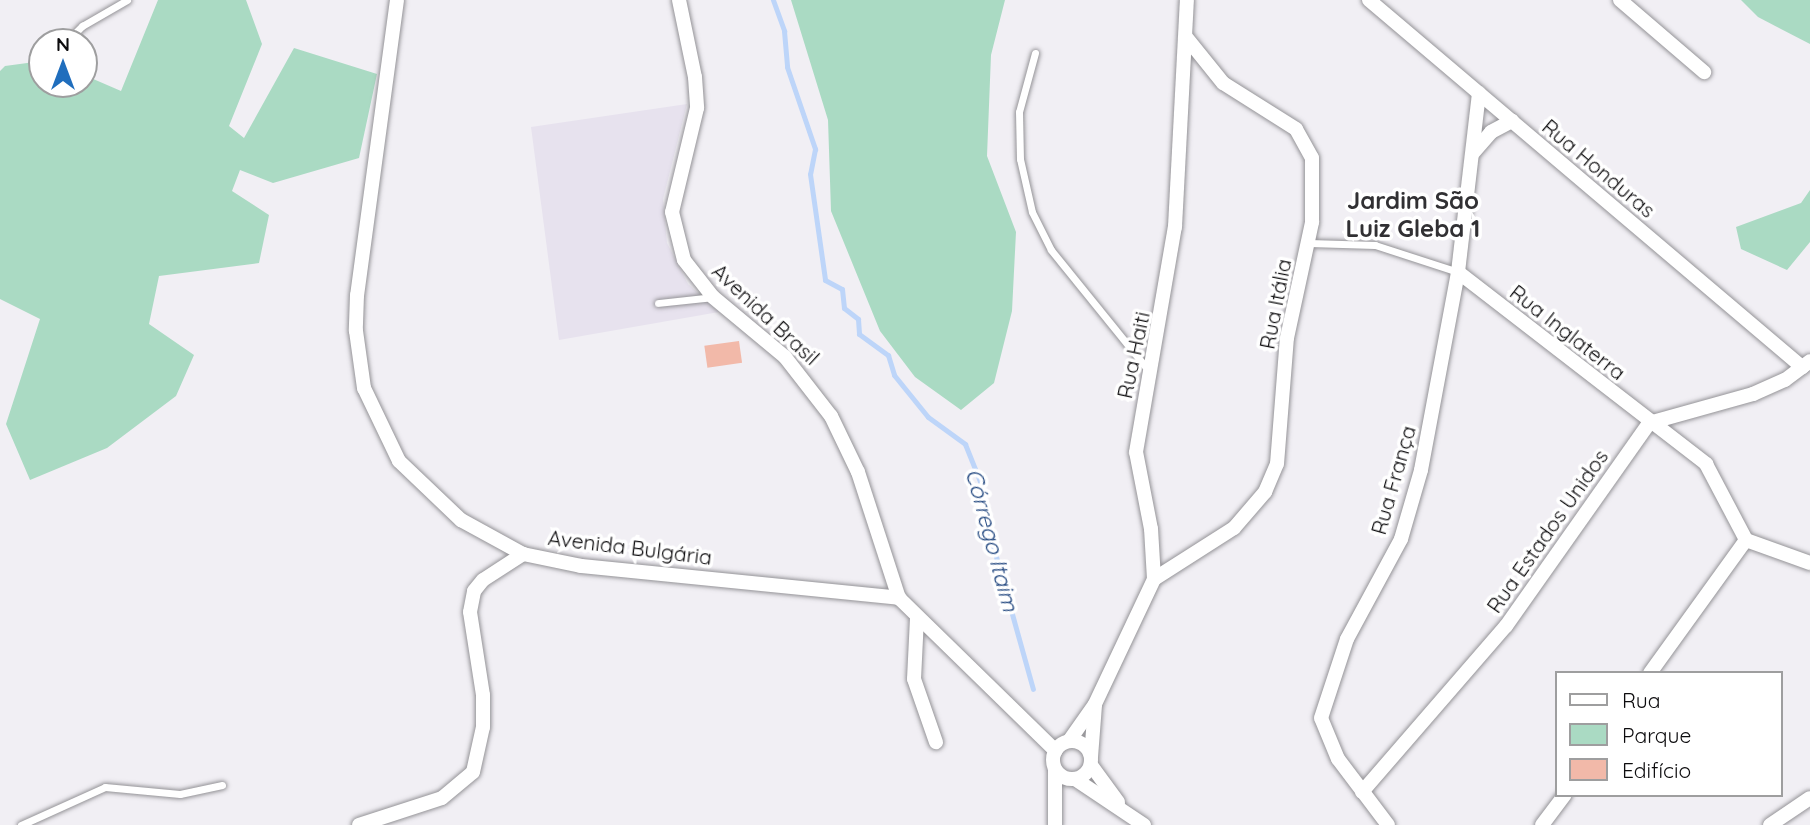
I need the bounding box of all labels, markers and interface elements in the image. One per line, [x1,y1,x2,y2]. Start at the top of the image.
north arrow [28,28,98,98]
text: N [56,32,70,56]
street label: Rua Honduras [1537,113,1661,223]
district label: Jardim São Luiz Gleba 1 [1346,187,1480,243]
street label: Rua Itália [1254,257,1296,351]
street label: Avenida Brasil [707,258,825,370]
street label: Rua Inglaterra [1505,279,1631,385]
street label: Rua Haiti [1112,309,1154,401]
street label: Rua França [1365,423,1421,537]
street label: Rua Estados Unidos [1481,444,1613,618]
water label: Córrego Itaim [960,466,1024,614]
street label: Avenida Bulgária [547,524,713,570]
legend [1554,671,1782,797]
text: Rua [1622,687,1661,713]
text: Parque [1622,722,1691,748]
text: Edifício [1622,757,1691,783]

